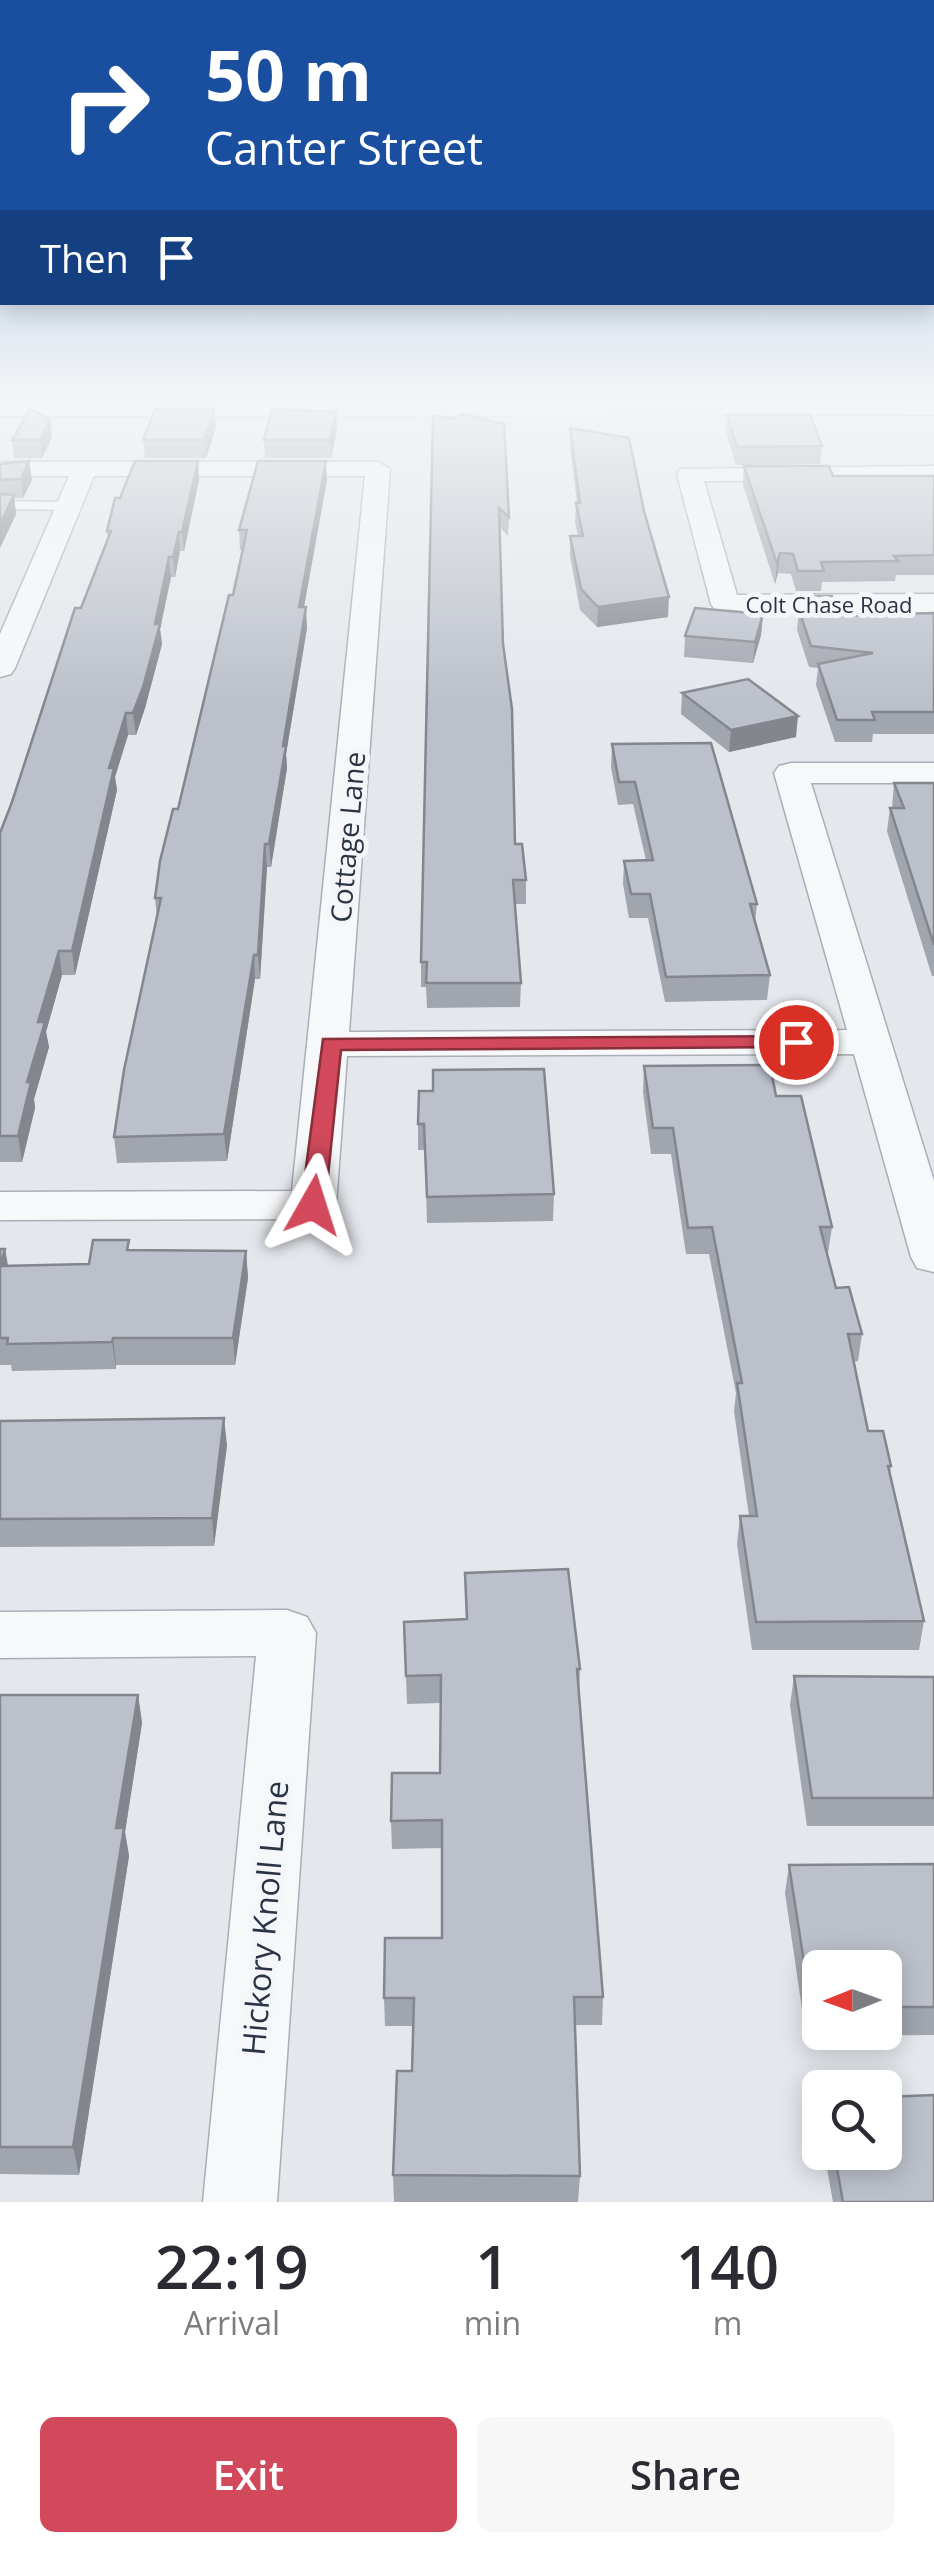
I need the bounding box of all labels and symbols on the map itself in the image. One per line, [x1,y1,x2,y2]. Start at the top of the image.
street label: Colt Chase Road [746,589,912,619]
street label: Cottage Lane [321,750,373,924]
pin [754,1000,839,1085]
position arrow [261,1153,365,1257]
street label: Hickory Knoll Lane [231,1779,297,2057]
north arrow [802,1950,902,2050]

